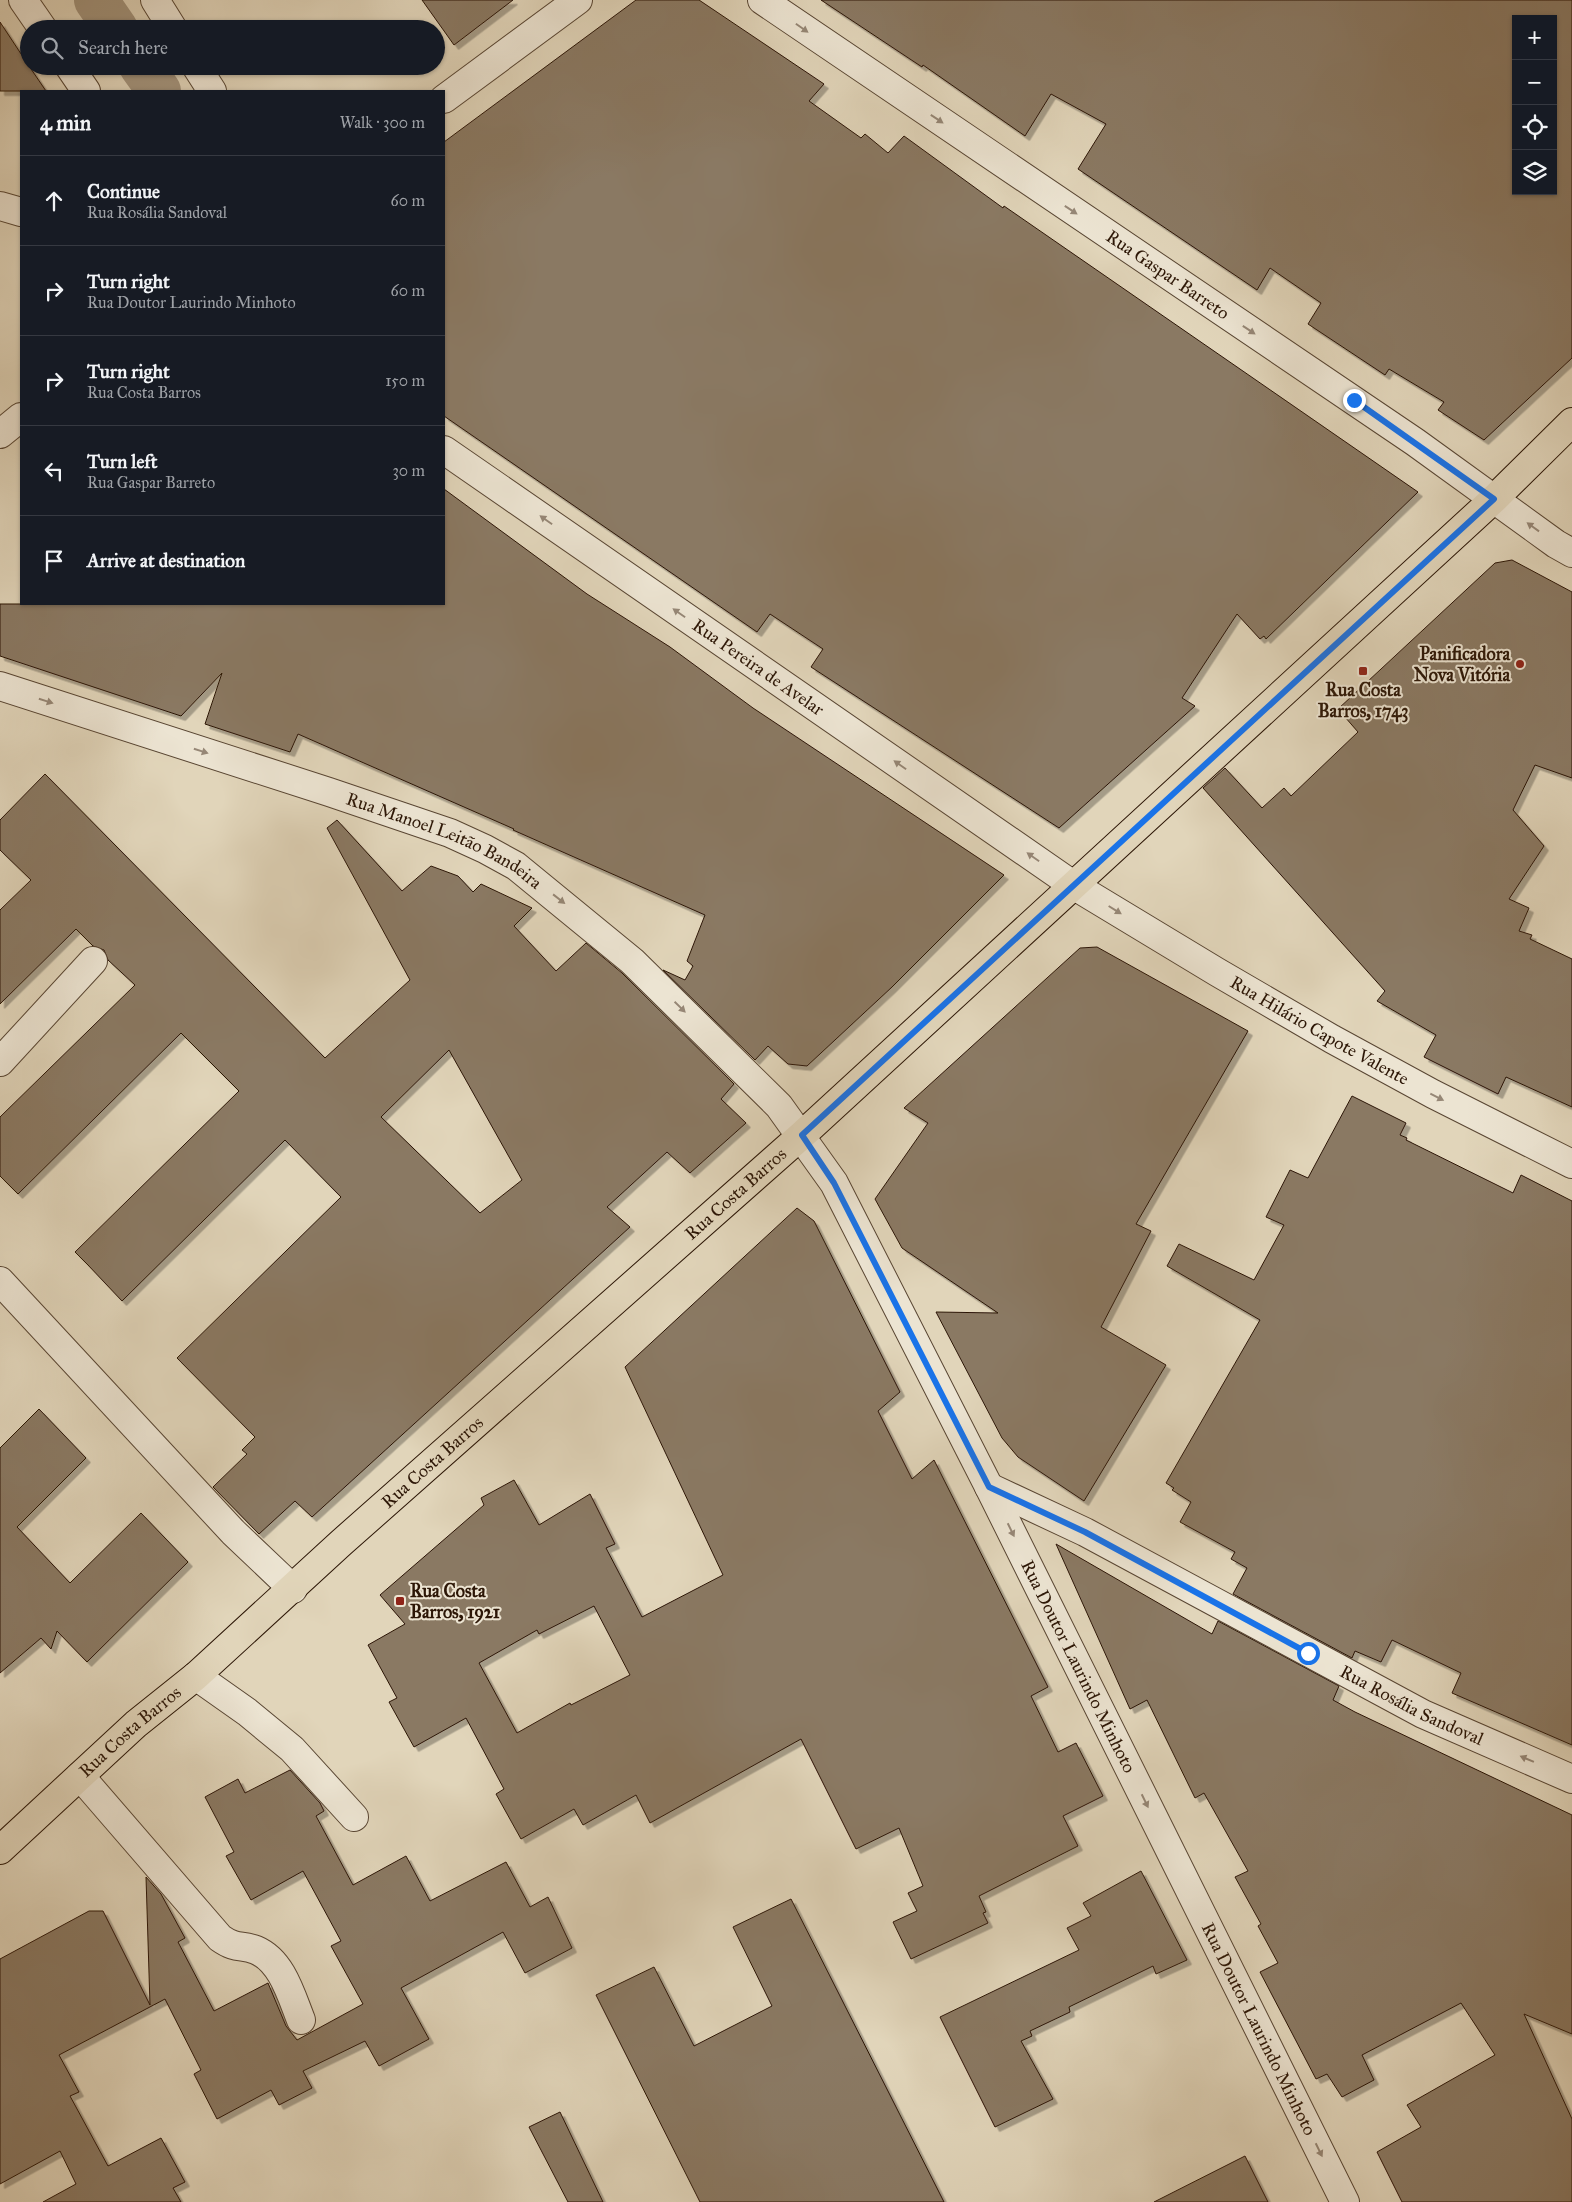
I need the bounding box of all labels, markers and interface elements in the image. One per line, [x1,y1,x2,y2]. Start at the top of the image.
map controls [1512,15,1557,195]
button: + [1512,15,1557,60]
search box [20,20,445,75]
one-way arrow [795,23,809,33]
icon: search [38,34,66,62]
text: Search here [78,36,168,59]
button: − [1512,60,1557,105]
button: locate [1512,105,1557,150]
text: 4 min [40,110,91,136]
text: Walk · 300 m [340,113,425,132]
one-way arrow [930,114,943,124]
button: layers [1512,150,1557,195]
text: Continue [87,180,160,203]
icon: ahead [40,187,68,215]
text: 60 m [391,191,425,210]
text: Rua Rosália Sandoval [87,203,227,222]
one-way arrow [1064,205,1078,215]
street label: Rua Gaspar Barreto [1102,225,1234,324]
text: Turn right [87,270,170,293]
icon: right [40,277,68,305]
text: 60 m [391,281,425,300]
text: Rua Doutor Laurindo Minhoto [87,293,296,312]
one-way arrow [1243,325,1256,335]
text: Turn right [87,360,170,383]
icon: right [40,367,68,395]
text: 150 m [385,371,425,390]
text: Rua Costa Barros [87,383,201,402]
route end [1343,389,1366,412]
text: Turn left [87,450,157,473]
icon: left [40,457,68,485]
text: 30 m [392,461,425,480]
text: Rua Gaspar Barreto [87,473,215,492]
one-way arrow [539,515,552,525]
one-way arrow [1526,522,1540,532]
icon: arrive [40,547,68,575]
text: Arrive at destination [87,549,245,572]
one-way arrow [673,608,686,618]
street label: Rua Pereira de Avelar [688,614,829,721]
place label: Panificadora Nova Vitória [1414,643,1510,686]
marker: Panificadora Nova Vitória [1514,658,1526,670]
marker: Rua Costa Barros, 1743 [1357,665,1369,677]
place label: Rua Costa Barros, 1743 [1318,679,1408,723]
one-way arrow [39,698,54,705]
one-way arrow [194,747,209,755]
one-way arrow [893,760,906,770]
street label: Rua Manoel Leitão Bandeira [343,788,547,894]
one-way arrow [1026,852,1040,862]
one-way arrow [552,894,565,905]
one-way arrow [1108,906,1121,915]
street label: Rua Hilário Capote Valente [1226,971,1413,1090]
one-way arrow [674,1001,686,1013]
one-way arrow [1430,1092,1445,1101]
street label: Rua Costa Barros [680,1143,791,1244]
street label: Rua Costa Barros [377,1411,488,1513]
one-way arrow [1007,1523,1015,1538]
street label: Rua Doutor Laurindo Minhoto [1016,1556,1141,1777]
place label: Rua Costa Barros, 1921 [410,1580,500,1624]
marker: Rua Costa Barros, 1921 [394,1595,406,1607]
route start [1297,1642,1320,1665]
street label: Rua Rosália Sandoval [1336,1660,1487,1750]
street label: Rua Costa Barros [75,1681,186,1782]
one-way arrow [1520,1755,1534,1763]
one-way arrow [1141,1794,1149,1808]
street label: Rua Doutor Laurindo Minhoto [1197,1919,1321,2139]
one-way arrow [1315,2143,1323,2158]

